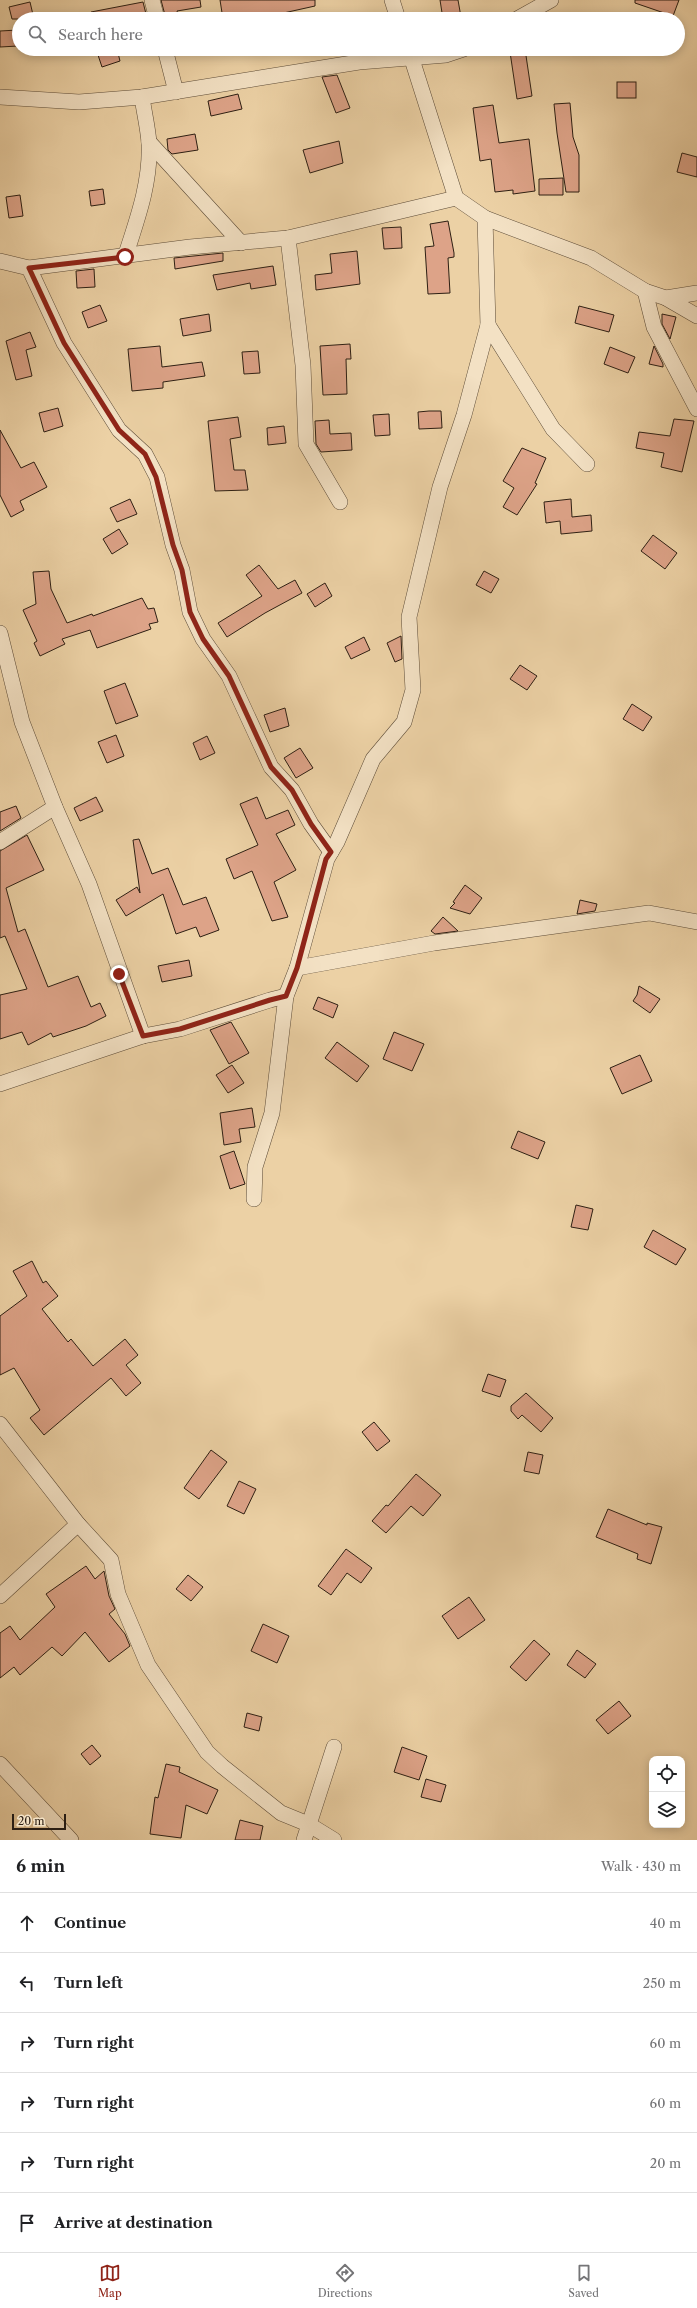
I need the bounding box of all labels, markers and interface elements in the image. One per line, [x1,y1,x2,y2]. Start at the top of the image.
search box [12,12,685,56]
icon: search [26,23,48,45]
text: Search here [58,25,143,44]
route start [116,248,134,266]
route end [110,965,128,983]
map controls [649,1756,685,1828]
button: locate [649,1756,685,1792]
button: layers [649,1792,685,1828]
scale bar [12,1812,66,1831]
text: 20 m [18,1814,44,1828]
text: 6 min [16,1856,65,1876]
text: Walk · 430 m [601,1858,681,1874]
icon: ahead [16,1912,38,1934]
text: Continue [54,1913,126,1932]
text: 40 m [650,1915,681,1931]
icon: left [16,1972,38,1994]
text: Turn left [54,1973,123,1992]
text: 250 m [643,1975,681,1991]
icon: right [16,2032,38,2054]
text: Turn right [54,2033,134,2052]
text: 60 m [650,2035,681,2051]
icon: right [16,2092,38,2114]
text: Turn right [54,2093,134,2112]
text: 60 m [650,2095,681,2111]
icon: right [16,2152,38,2174]
text: Turn right [54,2153,134,2172]
text: 20 m [650,2155,681,2171]
icon: arrive [16,2212,38,2234]
text: Arrive at destination [54,2213,213,2232]
tab: Map [98,2262,122,2300]
tab: Directions [318,2262,372,2300]
tab: Saved [568,2262,599,2300]

